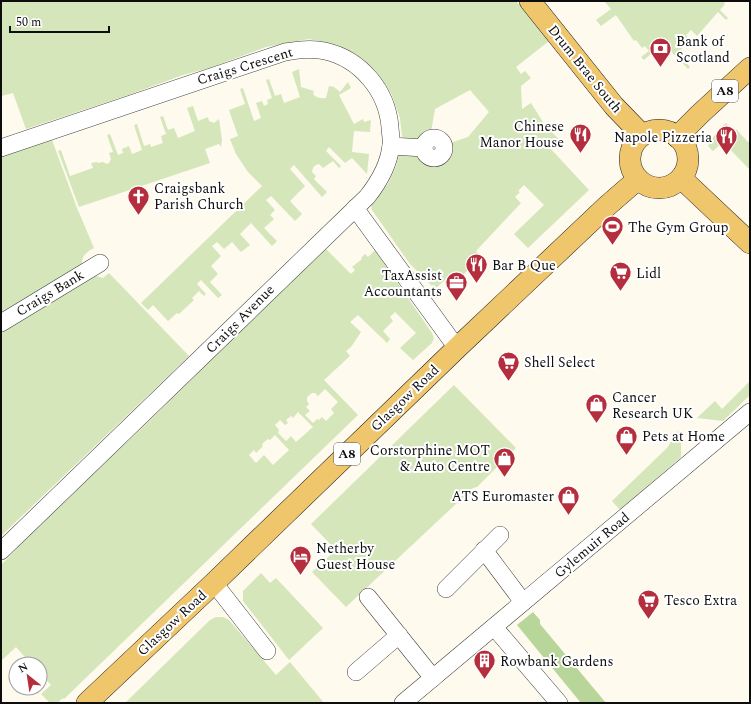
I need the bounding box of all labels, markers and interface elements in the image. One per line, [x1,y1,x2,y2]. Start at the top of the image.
scale bar [10,8,109,34]
text: 50 m [16,13,41,32]
street label: Drum Brae South [543,20,627,118]
place label: Bank of Scotland [676,31,730,68]
bank icon: Bank of Scotland [648,36,674,69]
street label: Craigs Crescent [194,41,296,91]
road number: A8 [712,80,738,102]
place label: Chinese Manor House [479,116,564,153]
restaurant icon: Chinese Manor House [567,121,593,154]
restaurant icon: Napole Pizzeria [714,124,740,157]
place label: Napole Pizzeria [614,127,712,148]
place label: Craigsbank Parish Church [154,178,244,215]
church icon: Craigsbank Parish Church [125,183,151,216]
sports icon: The Gym Group [600,214,626,247]
place label: The Gym Group [628,217,729,238]
restaurant icon: Bar B Que [463,252,489,285]
place label: Bar B Que [492,255,556,276]
supermarket icon: Lidl [607,260,633,293]
place label: Lidl [636,263,661,284]
street label: Craigs Bank [12,264,88,322]
place label: TaxAssist Accountants [364,265,442,302]
office icon: TaxAssist Accountants [444,270,470,303]
street label: Craigs Avenue [201,279,280,358]
supermarket icon: Shell Select [496,349,522,382]
place label: Shell Select [524,352,595,373]
street label: Glasgow Road [366,360,444,436]
place label: Cancer Research UK [612,387,693,424]
shop icon: Cancer Research UK [583,392,609,425]
shop icon: Pets at Home [614,423,640,456]
place label: Pets at Home [642,426,725,447]
place label: Corstorphine MOT & Auto Centre [370,440,490,477]
road number: A8 [334,443,360,465]
shop icon: Corstorphine MOT & Auto Centre [492,445,518,478]
shop icon: ATS Euromaster [556,483,582,516]
place label: ATS Euromaster [451,486,554,507]
street label: Gylemuir Road [550,507,635,583]
place label: Netherby Guest House [316,538,396,575]
hotel icon: Netherby Guest House [288,543,314,576]
street label: Glasgow Road [133,585,212,661]
supermarket icon: Tesco Extra [635,587,661,620]
place label: Tesco Extra [664,590,737,611]
building icon: Rowbank Gardens [472,648,498,681]
place label: Rowbank Gardens [500,651,614,672]
north arrow [8,656,48,696]
text: N [15,658,31,677]

